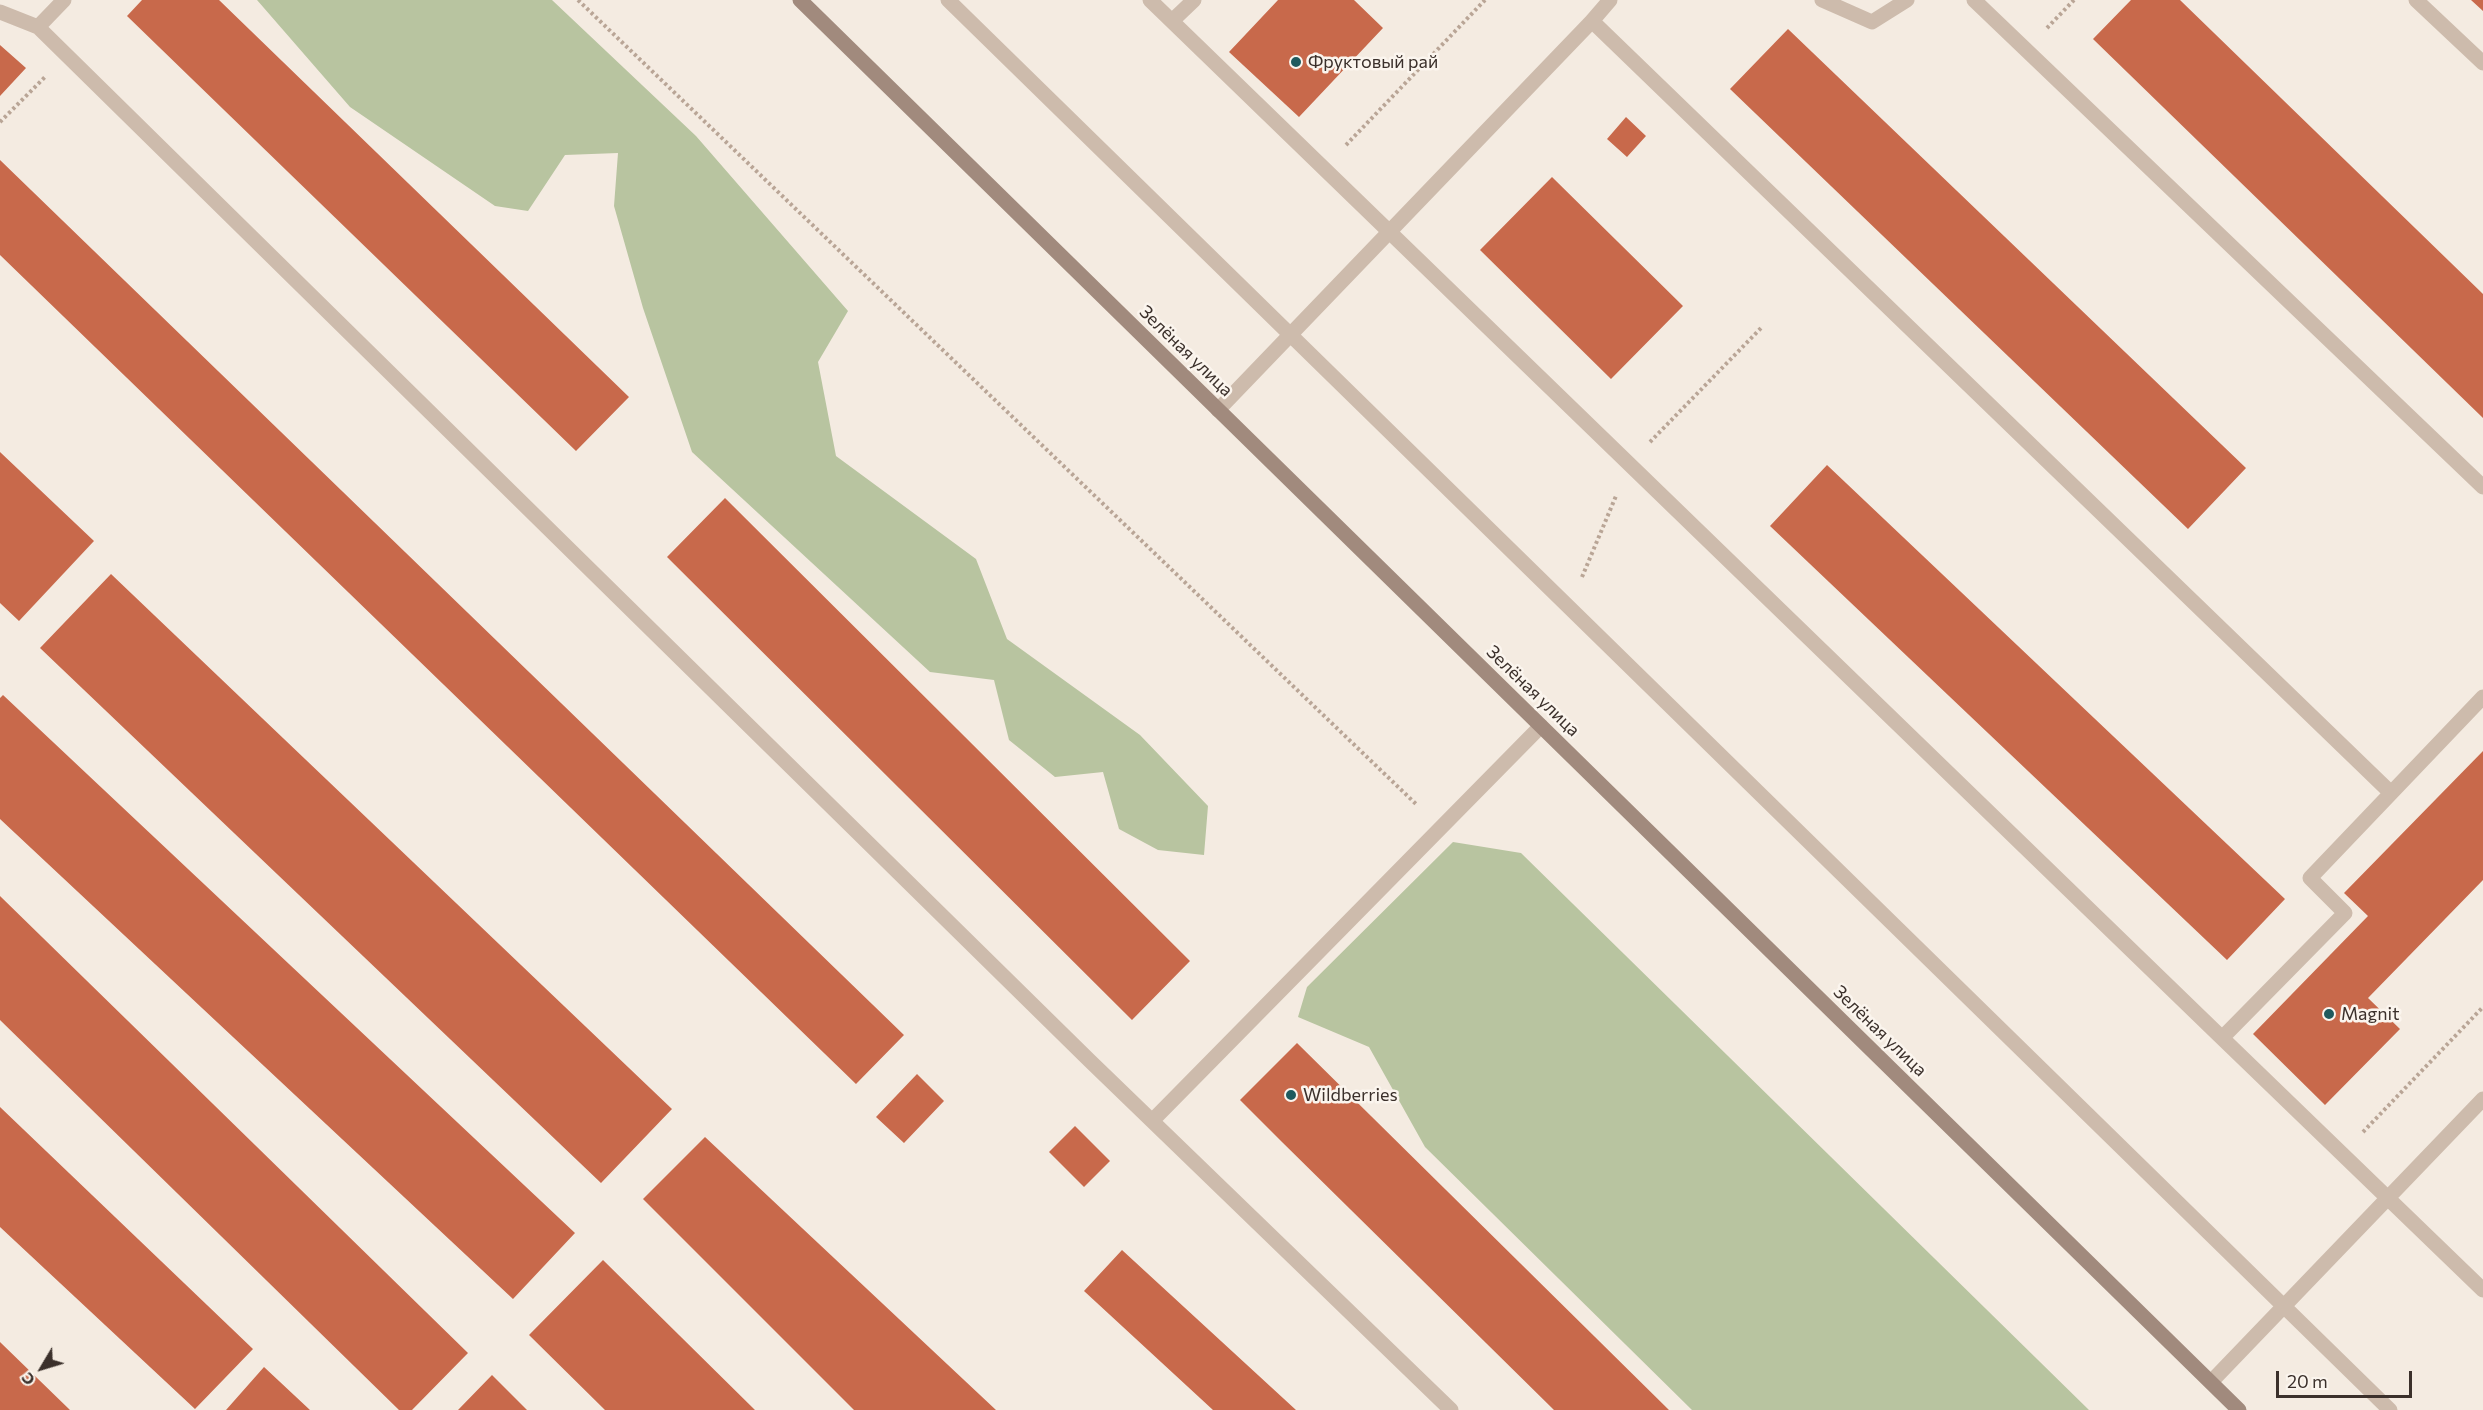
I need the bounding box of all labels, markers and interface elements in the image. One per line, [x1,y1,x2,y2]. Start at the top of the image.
place label: Фруктовый рай [1308,51,1438,73]
marker: Фруктовый рай [1289,55,1303,69]
street label: Зелёная улица [1135,301,1237,401]
street label: Зелёная улица [1482,641,1584,741]
street label: Зелёная улица [1829,981,1931,1081]
place label: Magnit [2341,1003,2400,1025]
marker: Magnit [2322,1007,2336,1021]
place label: Wildberries [1303,1084,1398,1106]
marker: Wildberries [1284,1088,1298,1102]
north arrow [12,1338,72,1398]
scale bar [2279,1359,2416,1397]
text: С [17,1369,38,1390]
text: 20 m [2287,1370,2328,1392]

